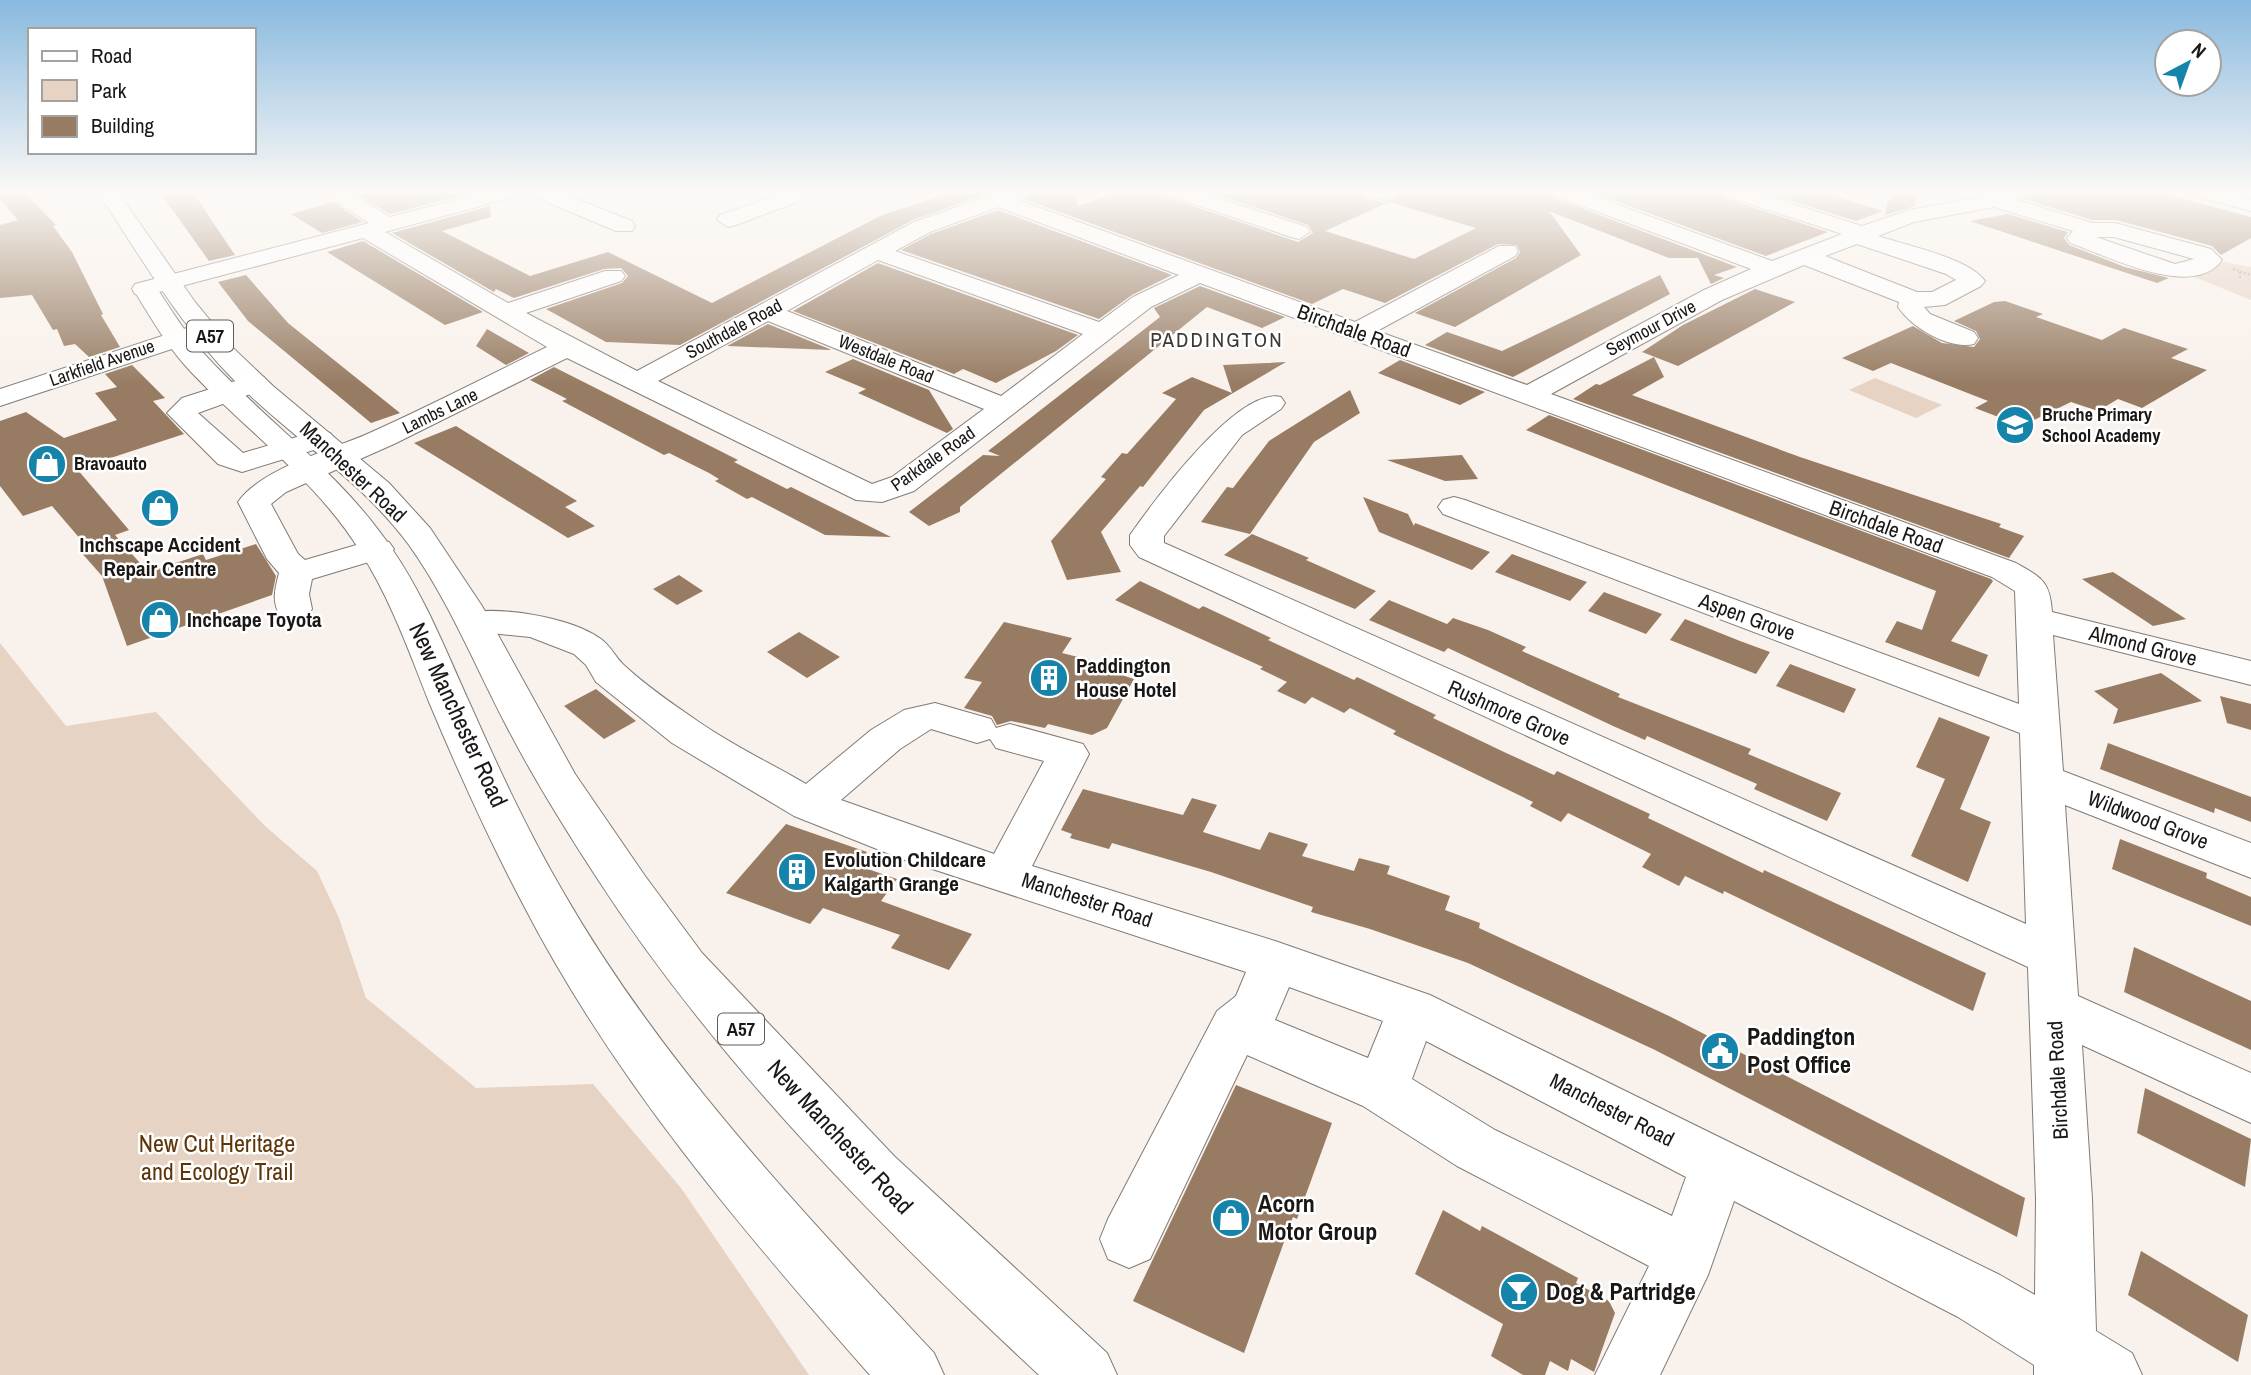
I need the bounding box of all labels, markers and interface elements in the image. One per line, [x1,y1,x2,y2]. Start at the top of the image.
legend [28,28,256,154]
north arrow [2153,28,2223,98]
text: N [2186,37,2212,64]
text: Road [91,41,132,70]
text: Park [91,76,127,105]
text: Building [91,111,155,140]
street label: Southdale Road [681,293,786,364]
street label: Seymour Drive [1601,293,1700,362]
street label: Birchdale Road [1293,297,1415,364]
road number: A57 [187,320,233,352]
district label: PADDINGTON [1150,325,1284,354]
street label: Westdale Road [835,328,938,389]
street label: Larkfield Avenue [46,333,158,392]
street label: Lambs Lane [398,382,482,440]
place label: Bruche Primary School Academy [2042,402,2161,448]
school or university icon: Bruche Primary School Academy [1994,404,2036,446]
street label: Manchester Road [294,415,413,529]
street label: Parkdale Road [886,420,980,497]
shop icon: Bravoauto [26,443,68,485]
place label: Bravoauto [74,451,147,476]
shop icon: Inchscape Accident Repair Centre [139,487,181,529]
street label: Birchdale Road [1825,493,1947,560]
place label: Inchscape Accident Repair Centre [79,530,241,583]
street label: Aspen Grove [1694,585,1799,647]
shop icon: Inchcape Toyota [139,599,181,641]
place label: Inchcape Toyota [187,605,322,634]
street label: New Manchester Road [402,617,516,812]
street label: Almond Grove [2085,618,2200,673]
place label: Paddington House Hotel [1076,651,1176,704]
building icon: Paddington House Hotel [1028,657,1070,699]
street label: Rushmore Grove [1443,673,1575,752]
street label: Wildwood Grove [2084,783,2213,856]
place label: Evolution Childcare Kalgarth Grange [824,845,986,898]
building icon: Evolution Childcare Kalgarth Grange [776,851,818,893]
street label: Manchester Road [1018,865,1156,934]
road number: A57 [718,1014,764,1044]
place label: Paddington Post Office [1747,1020,1855,1080]
street label: Birchdale Road [2040,1020,2075,1140]
public building icon: Paddington Post Office [1699,1030,1741,1072]
street label: New Manchester Road [761,1052,921,1220]
street label: Manchester Road [1545,1066,1679,1153]
park label: New Cut Heritage and Ecology Trail [139,1127,295,1187]
place label: Acorn Motor Group [1258,1187,1377,1247]
shop icon: Acorn Motor Group [1210,1197,1252,1239]
bar icon: Dog & Partridge [1498,1271,1540,1313]
place label: Dog & Partridge [1546,1275,1696,1307]

